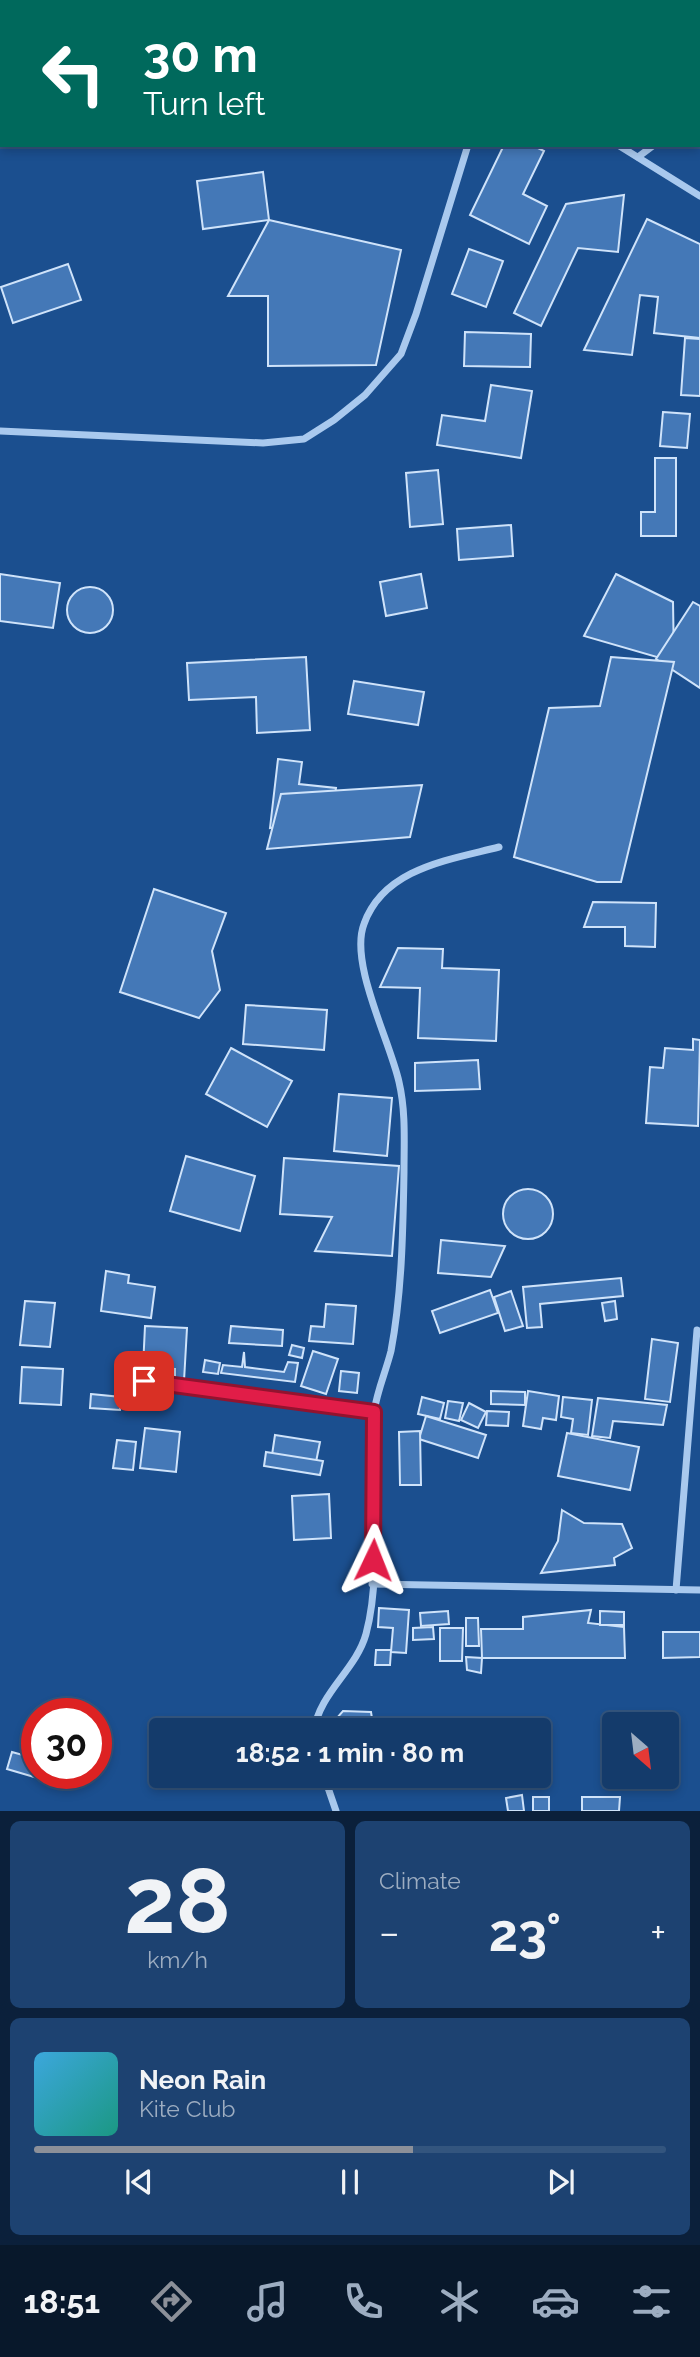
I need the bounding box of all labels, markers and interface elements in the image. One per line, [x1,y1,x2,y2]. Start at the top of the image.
text: 30 m [143,26,258,83]
icon: left [28,28,119,119]
text: Turn left [143,85,265,122]
pin [114,1351,174,1411]
icon: arrive [125,1362,163,1400]
position arrow [336,1523,410,1597]
speed limit sign: 30 [21,1698,112,1789]
north arrow [602,1712,679,1788]
map controls [602,1712,679,1789]
text: 18:52 · 1 min · 80 m [236,1738,464,1768]
text: 28 [124,1847,231,1954]
text: Climate [379,1867,461,1894]
text: 23° [489,1902,561,1963]
text: − [379,1910,399,1955]
text: + [650,1910,666,1955]
text: km/h [147,1946,208,1973]
text: Neon Rain [139,2065,266,2095]
text: Kite Club [139,2095,236,2122]
icon: previous [120,2163,158,2201]
icon: pause [331,2163,369,2201]
icon: next [542,2163,580,2201]
icon: directions [147,2277,196,2326]
icon: music [243,2277,292,2326]
icon: phone [339,2277,388,2326]
icon: climate [435,2277,484,2326]
icon: car [531,2277,580,2326]
icon: filters [627,2277,676,2326]
text: 18:51 [24,2283,100,2320]

